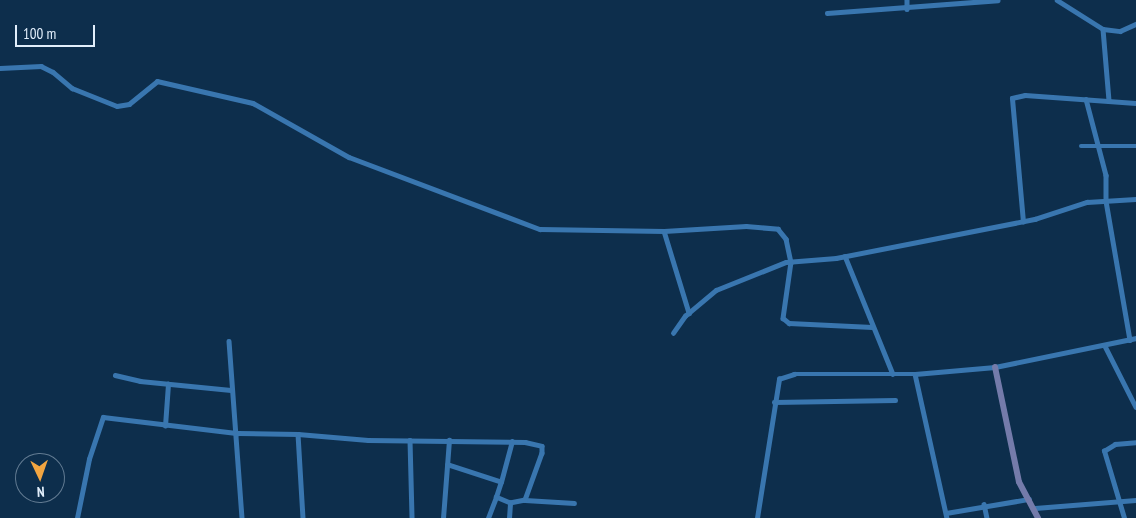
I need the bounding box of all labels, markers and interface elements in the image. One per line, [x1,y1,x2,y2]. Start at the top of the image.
scale bar [18,15,98,47]
text: 100 m [23,24,56,43]
north arrow [15,453,65,503]
text: N [36,483,45,501]

